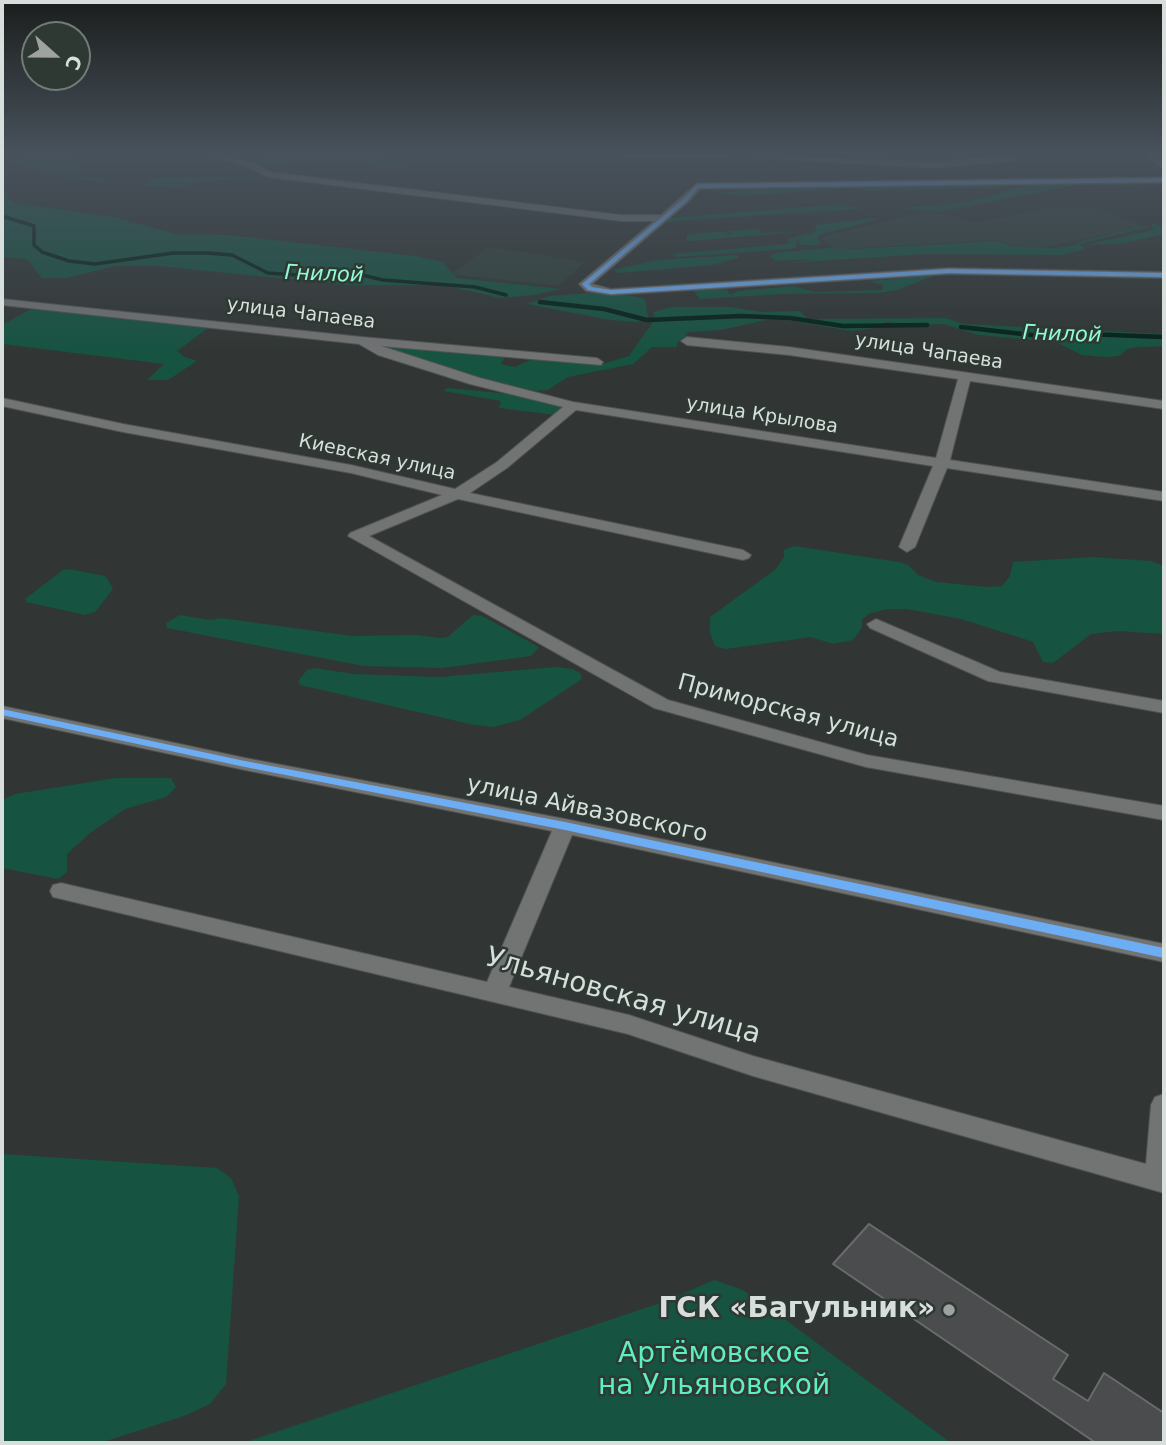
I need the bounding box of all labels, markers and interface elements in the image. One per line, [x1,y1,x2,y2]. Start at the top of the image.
north arrow [21,21,91,91]
text: С [61,52,87,73]
water label: Гнилой [284,261,364,289]
street label: улица Чапаева [225,294,377,334]
water label: Гнилой [1022,321,1102,349]
street label: улица Чапаева [853,329,1005,375]
street label: улица Крылова [684,393,840,439]
street label: Киевская улица [296,430,458,486]
street label: Приморская улица [674,669,902,755]
street label: улица Айвазовского [464,771,710,849]
street label: Ульяновская улица [482,942,764,1052]
place label: ГСК «Багульник» [659,1293,935,1327]
marker: ГСК «Багульник» [941,1302,957,1318]
park label: Артёмовское на Ульяновской [598,1338,830,1404]

